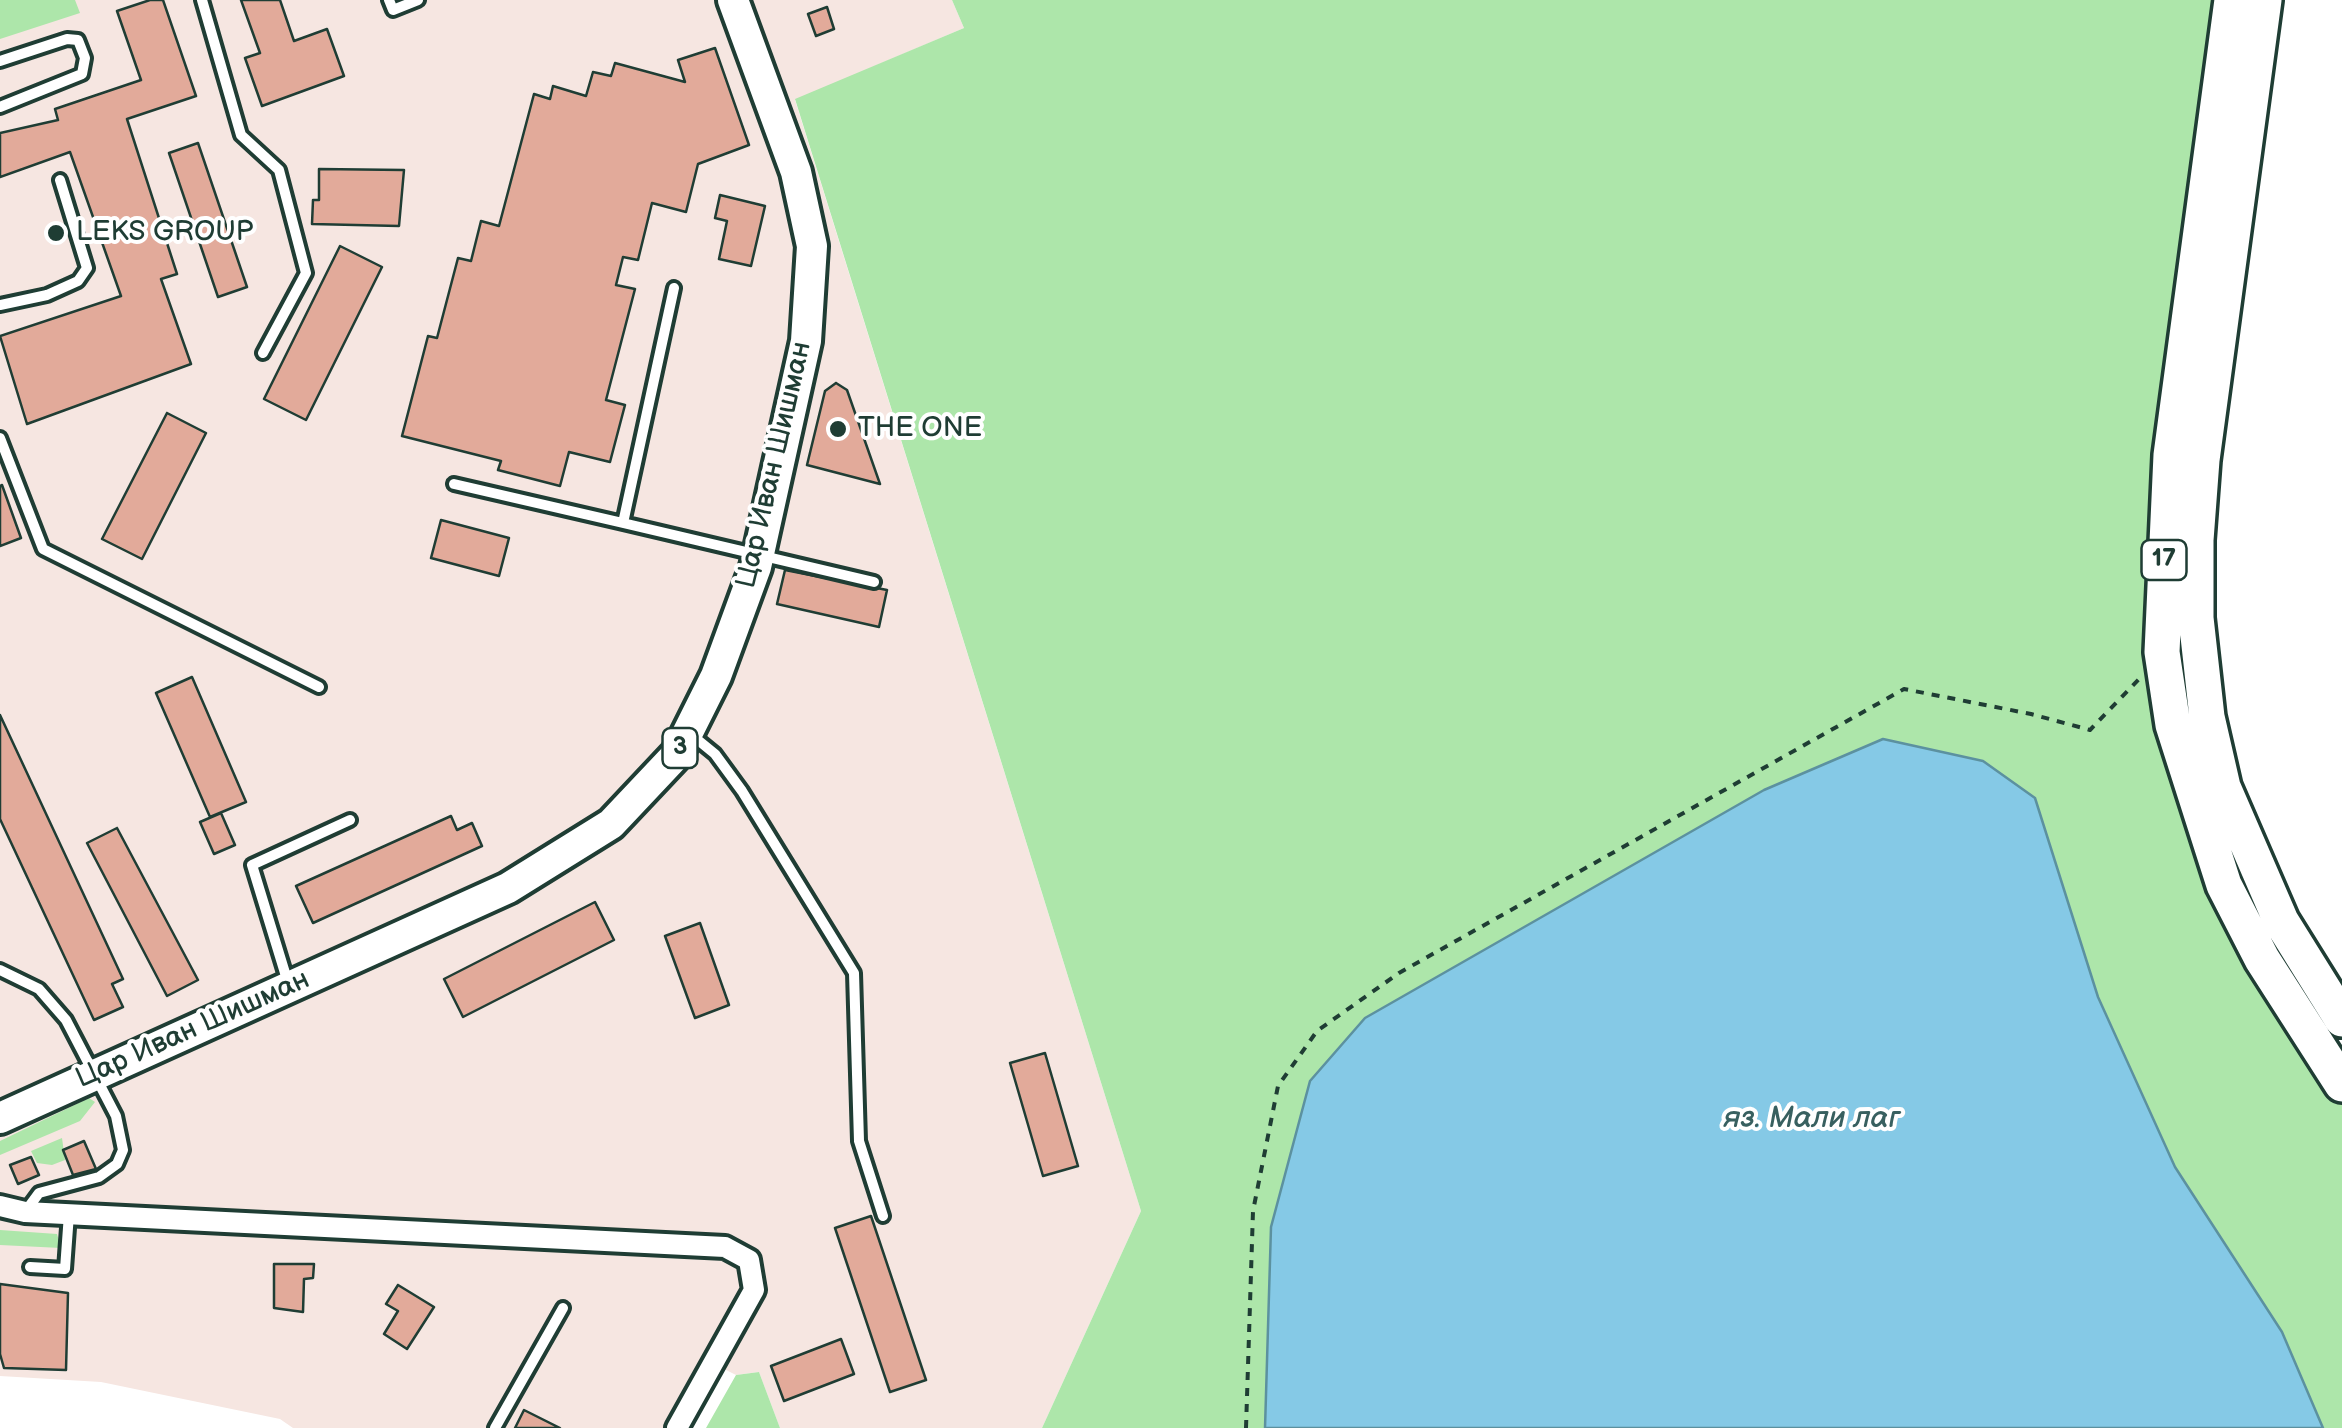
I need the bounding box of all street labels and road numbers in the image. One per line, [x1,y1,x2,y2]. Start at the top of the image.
street label: Цар Иван Шишман [730,339,820,591]
road number: 17 [2142,540,2186,580]
road number: 3 [662,728,698,768]
street label: Цар Иван Шишман [71,963,315,1097]

